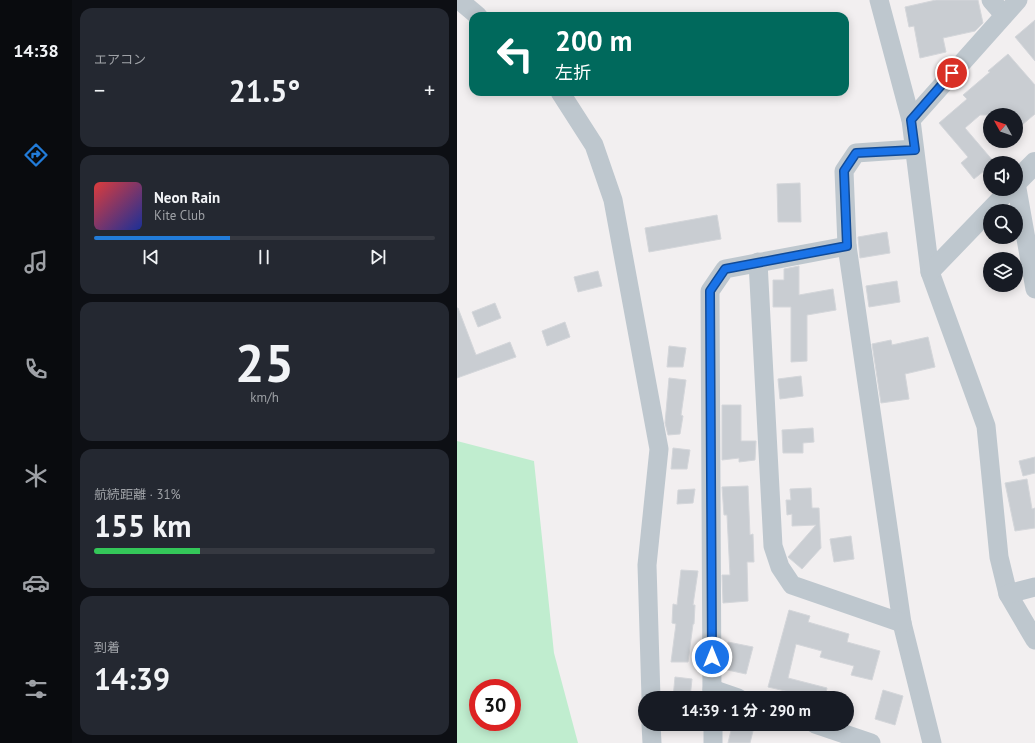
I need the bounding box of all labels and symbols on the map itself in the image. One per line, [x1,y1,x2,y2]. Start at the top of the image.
pin [935,56,969,90]
north arrow [983,108,1023,148]
position arrow [691,636,733,678]
speed limit sign: 30 [469,679,521,731]

